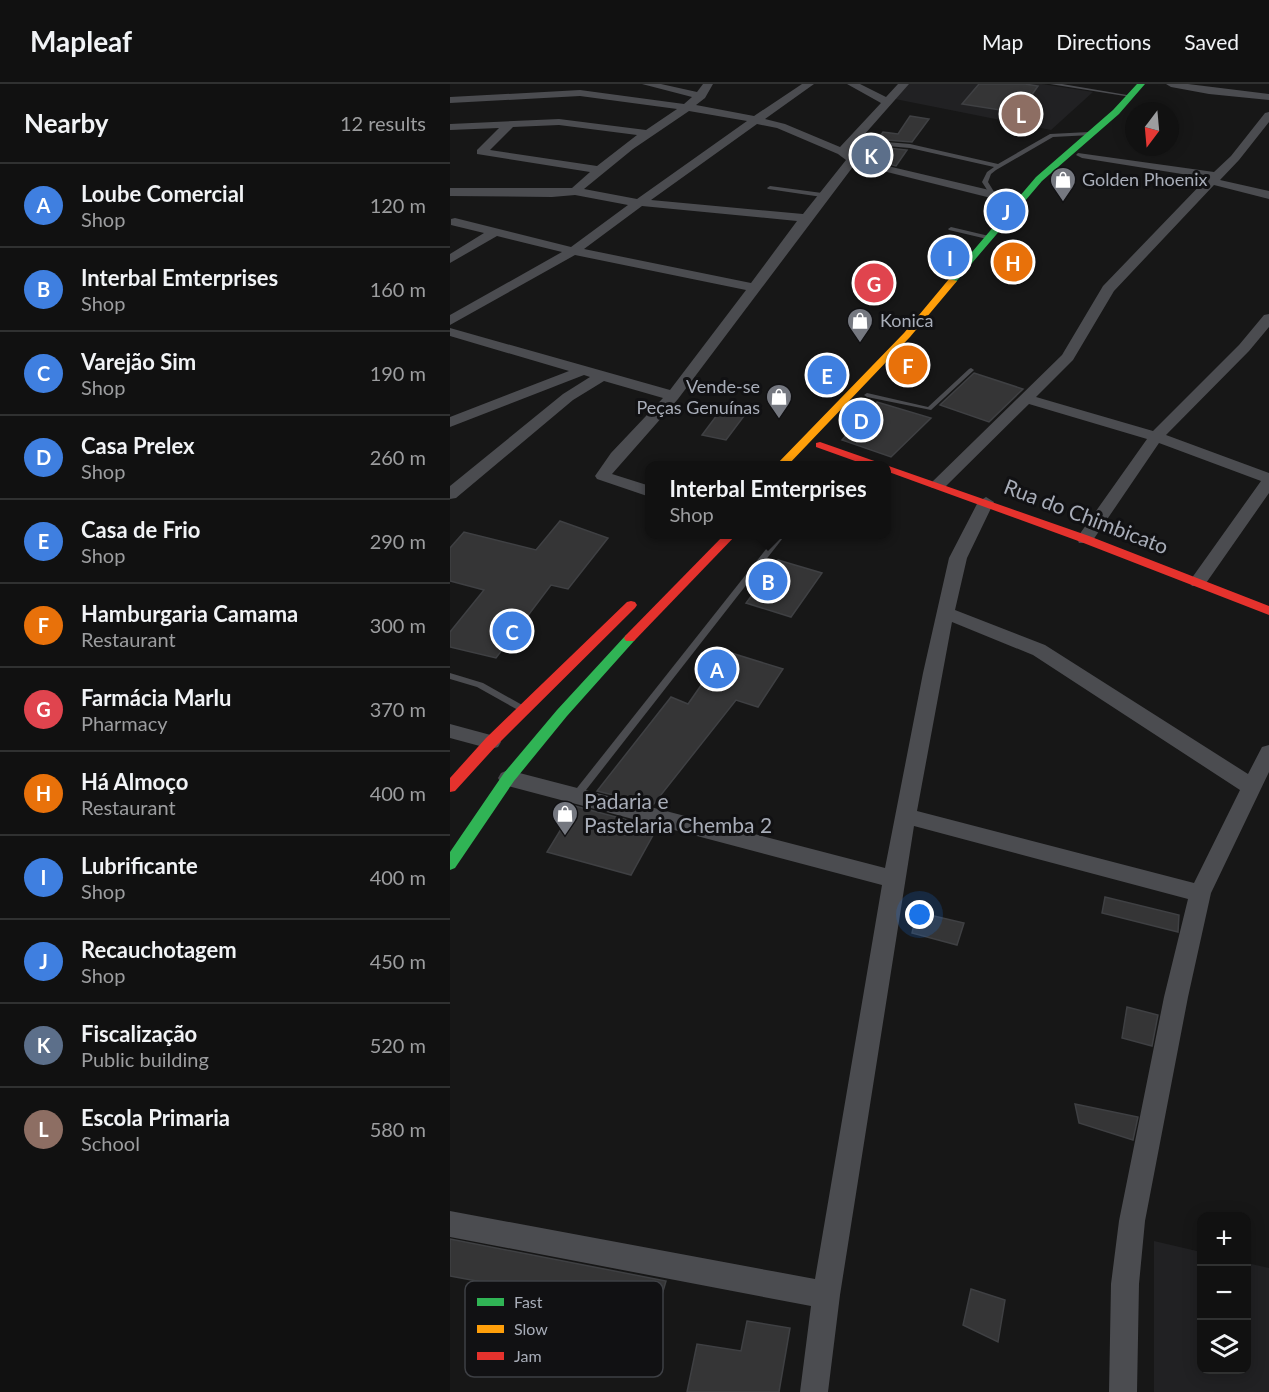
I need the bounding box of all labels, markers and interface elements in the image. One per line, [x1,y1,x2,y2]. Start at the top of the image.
text: Mapleaf [30,24,132,58]
text: Map [982,29,1023,54]
text: Directions [1056,29,1151,54]
text: Saved [1184,29,1239,54]
pin: L [1002,92,1040,136]
north arrow [1125,102,1179,156]
text: Nearby [24,107,109,139]
text: 12 results [340,111,426,135]
pin: K [852,132,890,178]
shop icon: Golden Phoenix [1048,165,1078,203]
place label: Golden Phoenix [1082,168,1208,190]
text: Loube Comercial [81,180,244,207]
pin: J [986,188,1026,234]
text: A [37,193,50,217]
text: 120 m [370,193,426,217]
text: Shop [81,207,125,231]
pin: I [930,234,970,279]
pin: H [994,240,1032,285]
pin: G [854,260,894,306]
text: Interbal Emterprises [81,264,278,291]
text: B [37,277,50,301]
text: 160 m [370,277,426,301]
text: Shop [81,291,125,315]
shop icon: Konica [845,306,875,344]
place label: Konica [880,309,933,331]
pin: F [888,342,928,388]
text: Varejão Sim [81,348,196,375]
pin: E [808,352,847,398]
text: C [37,361,50,385]
text: 190 m [370,361,426,385]
text: Shop [81,375,125,399]
place label: Vende-se Peças Genuínas [636,375,760,418]
shop icon: Vende-se Peças Genuínas [764,382,794,420]
pin: D [842,398,880,442]
text: Casa Prelex [81,432,195,459]
text: D [36,445,51,469]
text: 260 m [370,445,426,469]
text: Shop [81,459,125,483]
popup [645,461,891,539]
street label: Rua do Chimbicato [1001,473,1172,558]
text: Interbal Emterprises [669,475,867,502]
text: Shop [669,502,714,526]
text: Casa de Frio [81,516,200,543]
text: E [38,529,49,553]
text: 290 m [370,529,426,553]
text: Shop [81,543,125,567]
pin: B [748,558,788,604]
text: Hamburgaria Camama [81,600,298,627]
pin: C [492,608,532,654]
text: F [38,613,49,637]
text: 300 m [370,613,426,637]
text: Restaurant [81,627,176,651]
pin: A [698,646,736,692]
text: Farmácia Marlu [81,684,231,711]
text: G [36,697,51,721]
text: 370 m [370,697,426,721]
text: Pharmacy [81,711,168,735]
text: Há Almoço [81,768,188,795]
text: H [36,781,51,805]
text: 400 m [370,781,426,805]
place label: Padaria e Pastelaria Chemba 2 [584,788,772,837]
text: Restaurant [81,795,176,819]
shop icon: Padaria e Pastelaria Chemba 2 [550,799,580,837]
text: Lubrificante [81,852,198,879]
text: I [41,865,46,889]
text: 400 m [370,865,426,889]
text: Shop [81,879,125,903]
your location [905,900,934,929]
text: Recauchotagem [81,936,237,963]
text: J [39,949,48,973]
text: 450 m [370,949,426,973]
text: Shop [81,963,125,987]
text: Fiscalização [81,1020,197,1047]
text: K [37,1033,50,1057]
text: 520 m [370,1033,426,1057]
text: Public building [81,1047,209,1071]
text: Escola Primaria [81,1104,230,1131]
text: L [38,1117,49,1141]
text: 580 m [370,1117,426,1141]
text: School [81,1131,140,1155]
map controls [1197,1212,1251,1374]
button: + [1197,1212,1251,1266]
button: − [1197,1266,1251,1320]
legend [465,1281,663,1377]
text: Fast [514,1292,543,1311]
text: Slow [514,1319,548,1338]
button: layers [1197,1320,1251,1374]
text: Jam [514,1346,542,1365]

